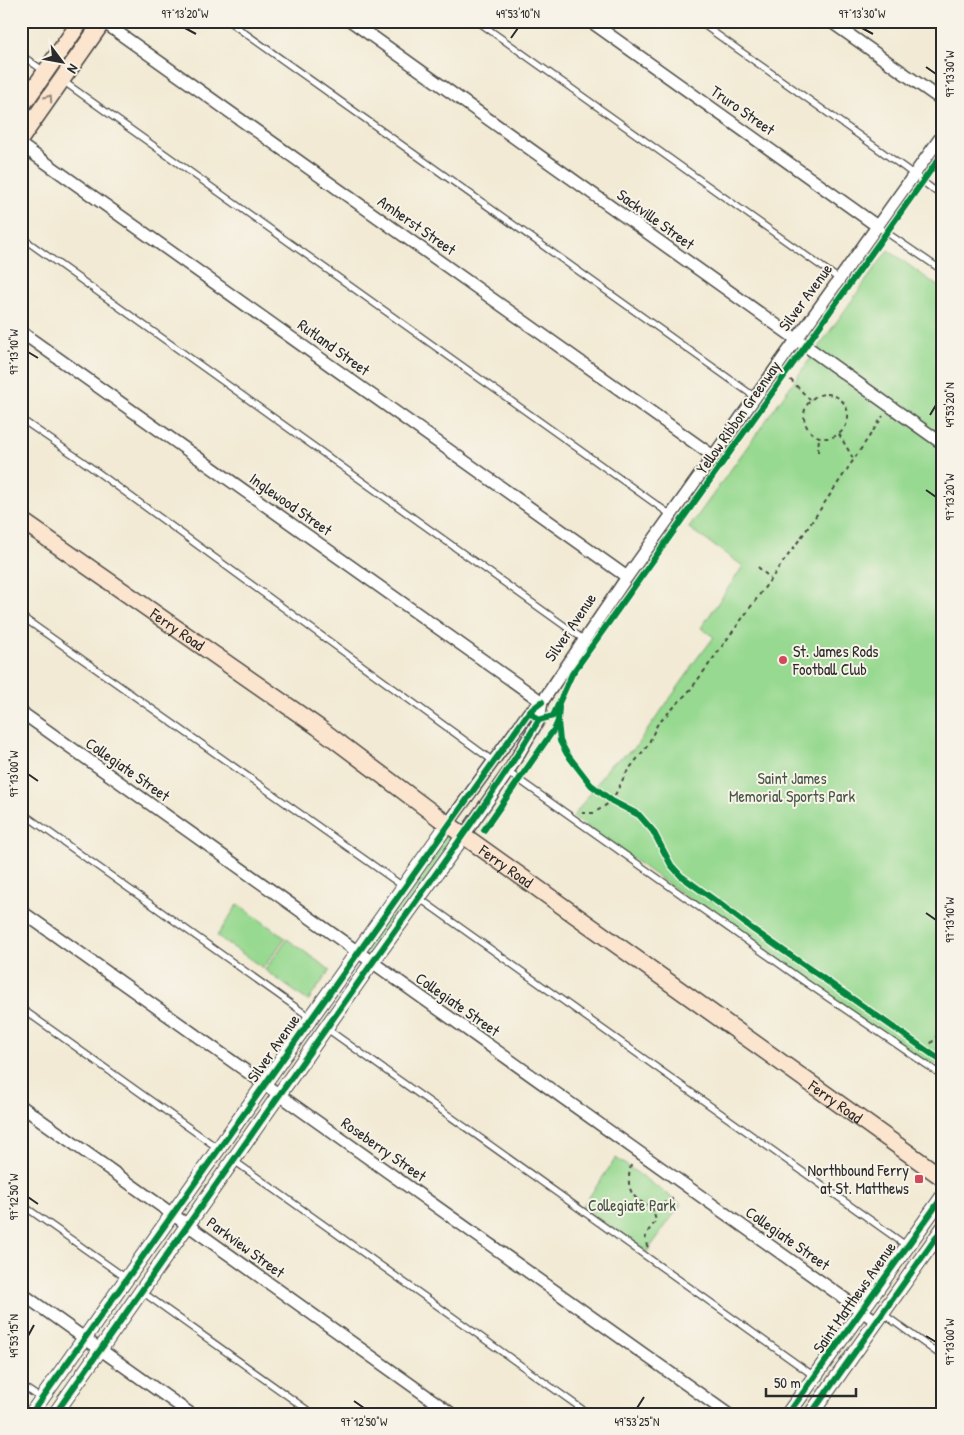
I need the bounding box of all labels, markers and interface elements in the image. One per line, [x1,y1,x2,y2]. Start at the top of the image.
text: 97°13'20"W [162,5,209,22]
text: 49°53'10"N [496,5,540,22]
text: 97°13'30"W [839,5,886,22]
north arrow [38,38,88,88]
text: 97°13'30"W [941,50,958,97]
text: N [63,61,83,78]
street label: Truro Street [707,80,780,140]
one-way arrow [43,94,52,103]
street label: Sackville Street [613,183,700,255]
street label: Amherst Street [374,190,461,260]
street label: Silver Avenue [773,258,837,335]
street label: Rutland Street [294,313,375,381]
text: 97°13'10"W [5,329,22,375]
street label: Yellow Ribbon Greenway [691,356,785,478]
text: 49°53'20"N [941,382,958,428]
street label: Inglewood Street [245,467,337,541]
text: 97°13'20"W [941,473,958,520]
street label: Silver Avenue [539,588,601,666]
street label: Ferry Road [145,602,209,656]
place label: St. James Rods Football Club [792,640,878,680]
marker: St. James Rods Football Club [777,654,789,666]
street label: Collegiate Street [81,732,175,806]
text: 97°13'00"W [5,750,22,797]
park label: Saint James Memorial Sports Park [729,767,855,807]
street label: Ferry Road [474,839,538,893]
text: 97°13'10"W [941,897,958,943]
street label: Collegiate Street [411,967,505,1041]
street label: Silver Avenue [242,1009,305,1086]
street label: Ferry Road [804,1074,867,1128]
street label: Roseberry Street [337,1112,431,1187]
place label: Northbound Ferry at St. Matthews [808,1159,909,1199]
text: 97°12'50"W [5,1173,22,1220]
marker: Northbound Ferry at St. Matthews [913,1173,925,1185]
park label: Collegiate Park [588,1194,676,1216]
street label: Collegiate Street [741,1201,835,1275]
street label: Parkview Street [203,1211,290,1283]
street label: Saint Matthews Avenue [807,1236,901,1357]
text: 49°53'15"N [5,1314,22,1358]
text: 97°13'00"W [941,1318,958,1365]
scale bar [766,1365,856,1397]
text: 50 m [774,1372,801,1393]
text: 97°12'50"W [341,1413,388,1430]
text: 49°53'25"N [615,1413,659,1430]

